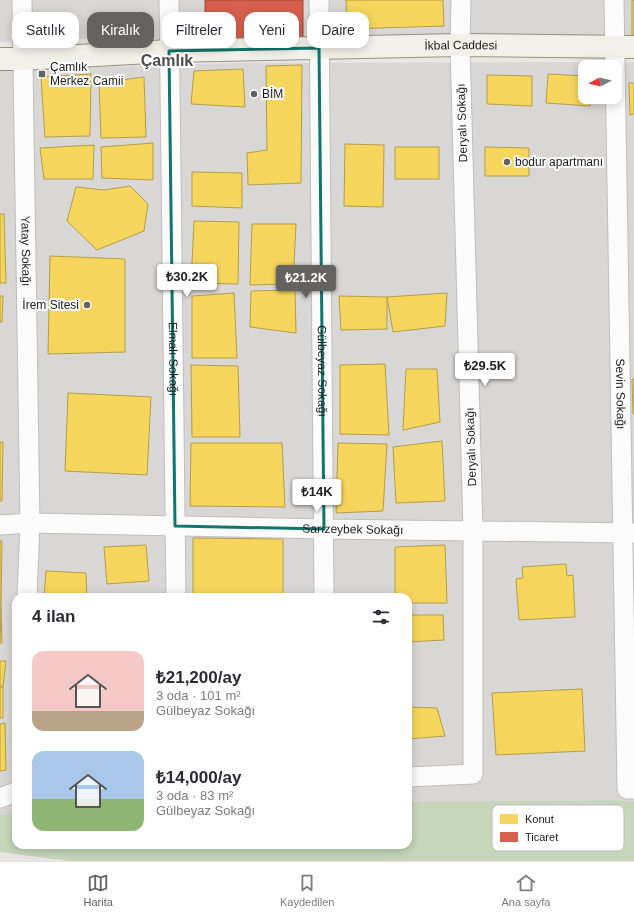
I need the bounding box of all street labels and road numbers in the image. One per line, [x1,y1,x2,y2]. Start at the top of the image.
street label: İkbal Caddesi [424,38,497,53]
street label: Deryalı Sokağı [454,83,470,163]
street label: Yatay Sokağı [18,216,33,286]
street label: Elmalı Sokağı [166,322,181,396]
street label: Gülbeyaz Sokağı [315,325,329,417]
street label: Sevin Sokağı [613,358,628,429]
street label: Deryalı Sokağı [463,407,479,487]
street label: Sarızeybek Sokağı [302,522,403,537]

